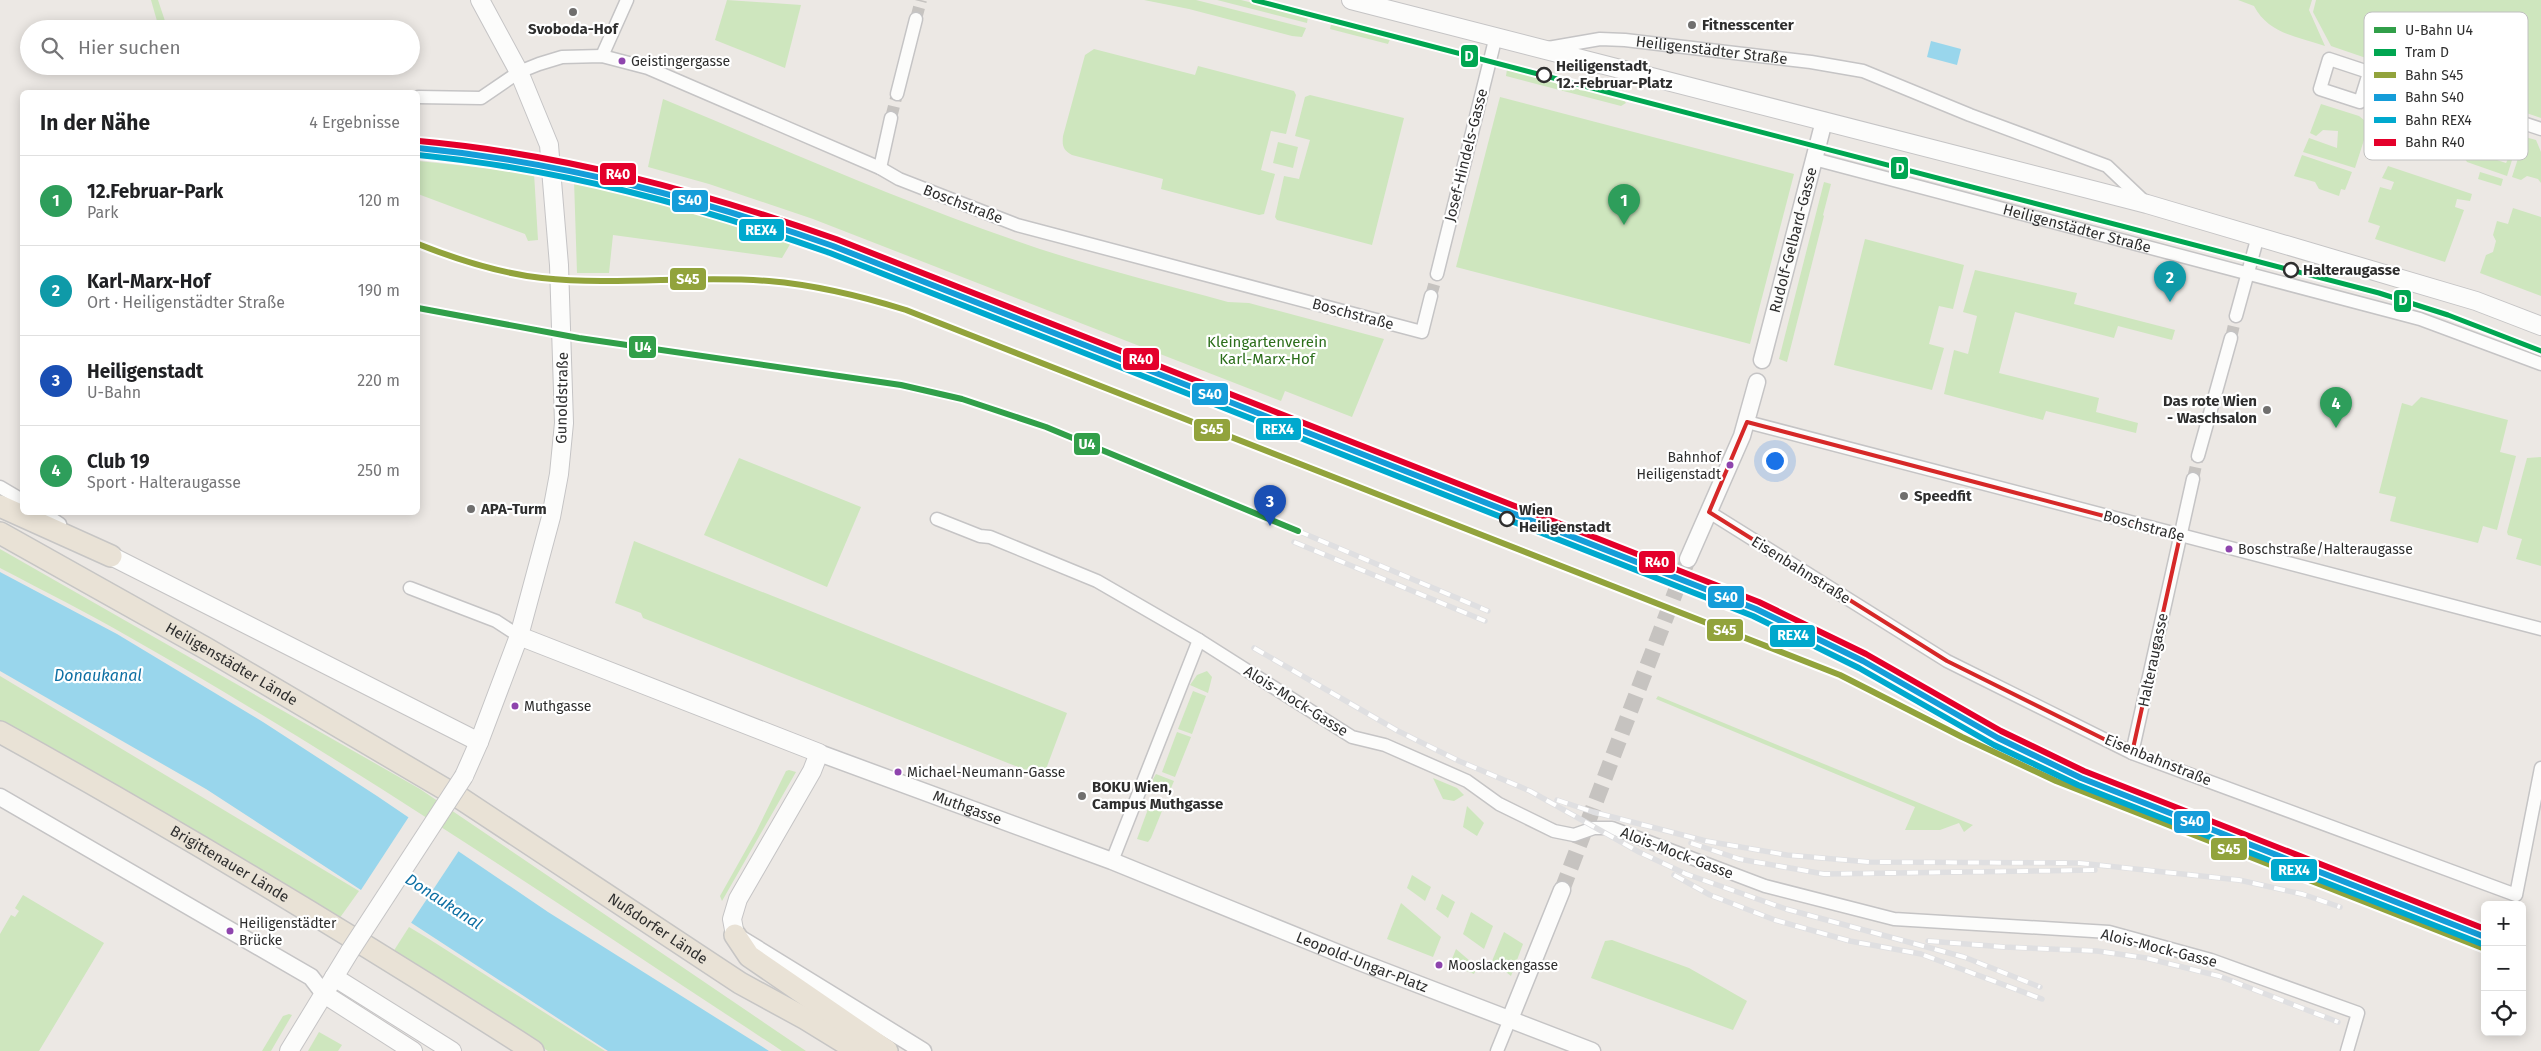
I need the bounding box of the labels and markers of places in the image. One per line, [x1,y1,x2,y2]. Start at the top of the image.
marker: Svoboda-Hof [567,6,579,18]
place label: Fitnesscenter [1702,16,1795,34]
marker: Fitnesscenter [1686,19,1698,31]
place label: Svoboda-Hof [528,20,620,38]
place label: Geistingergasse [631,53,730,70]
marker: Geistingergasse [617,56,627,66]
place label: Heiligenstadt, 12.-Februar-Platz [1556,57,1672,92]
marker: Heiligenstadt, 12.-Februar-Platz [1536,67,1552,83]
pin: 1 [1608,184,1640,225]
pin: 2 [2154,261,2186,302]
place label: Halteraugasse [2303,261,2400,279]
marker: Halteraugasse [2283,262,2299,278]
pin: 4 [2320,387,2352,428]
place label: Das rote Wien - Waschsalon [2163,392,2257,427]
marker: Das rote Wien - Waschsalon [2261,404,2273,416]
place label: Bahnhof Heiligenstadt [1636,449,1722,483]
marker: Bahnhof Heiligenstadt [1725,460,1735,470]
pin: 3 [1254,485,1286,526]
place label: Speedfit [1914,487,1972,505]
marker: Speedfit [1898,490,1910,502]
place label: APA-Turm [480,500,547,518]
place label: Wien Heiligenstadt [1519,501,1611,536]
marker: APA-Turm [465,503,477,515]
marker: Wien Heiligenstadt [1499,511,1515,527]
place label: Boschstraße/Halteraugasse [2238,541,2413,558]
marker: Boschstraße/Halteraugasse [2224,544,2234,554]
place label: Muthgasse [524,698,591,715]
marker: Muthgasse [510,701,520,711]
place label: Michael-Neumann-Gasse [907,764,1065,781]
marker: Michael-Neumann-Gasse [893,767,903,777]
place label: BOKU Wien, Campus Muthgasse [1092,778,1223,813]
marker: BOKU Wien, Campus Muthgasse [1076,790,1088,802]
place label: Heiligenstädter Brücke [239,915,337,949]
marker: Heiligenstädter Brücke [225,926,235,936]
place label: Mooslackengasse [1448,957,1558,974]
marker: Mooslackengasse [1434,960,1444,970]

